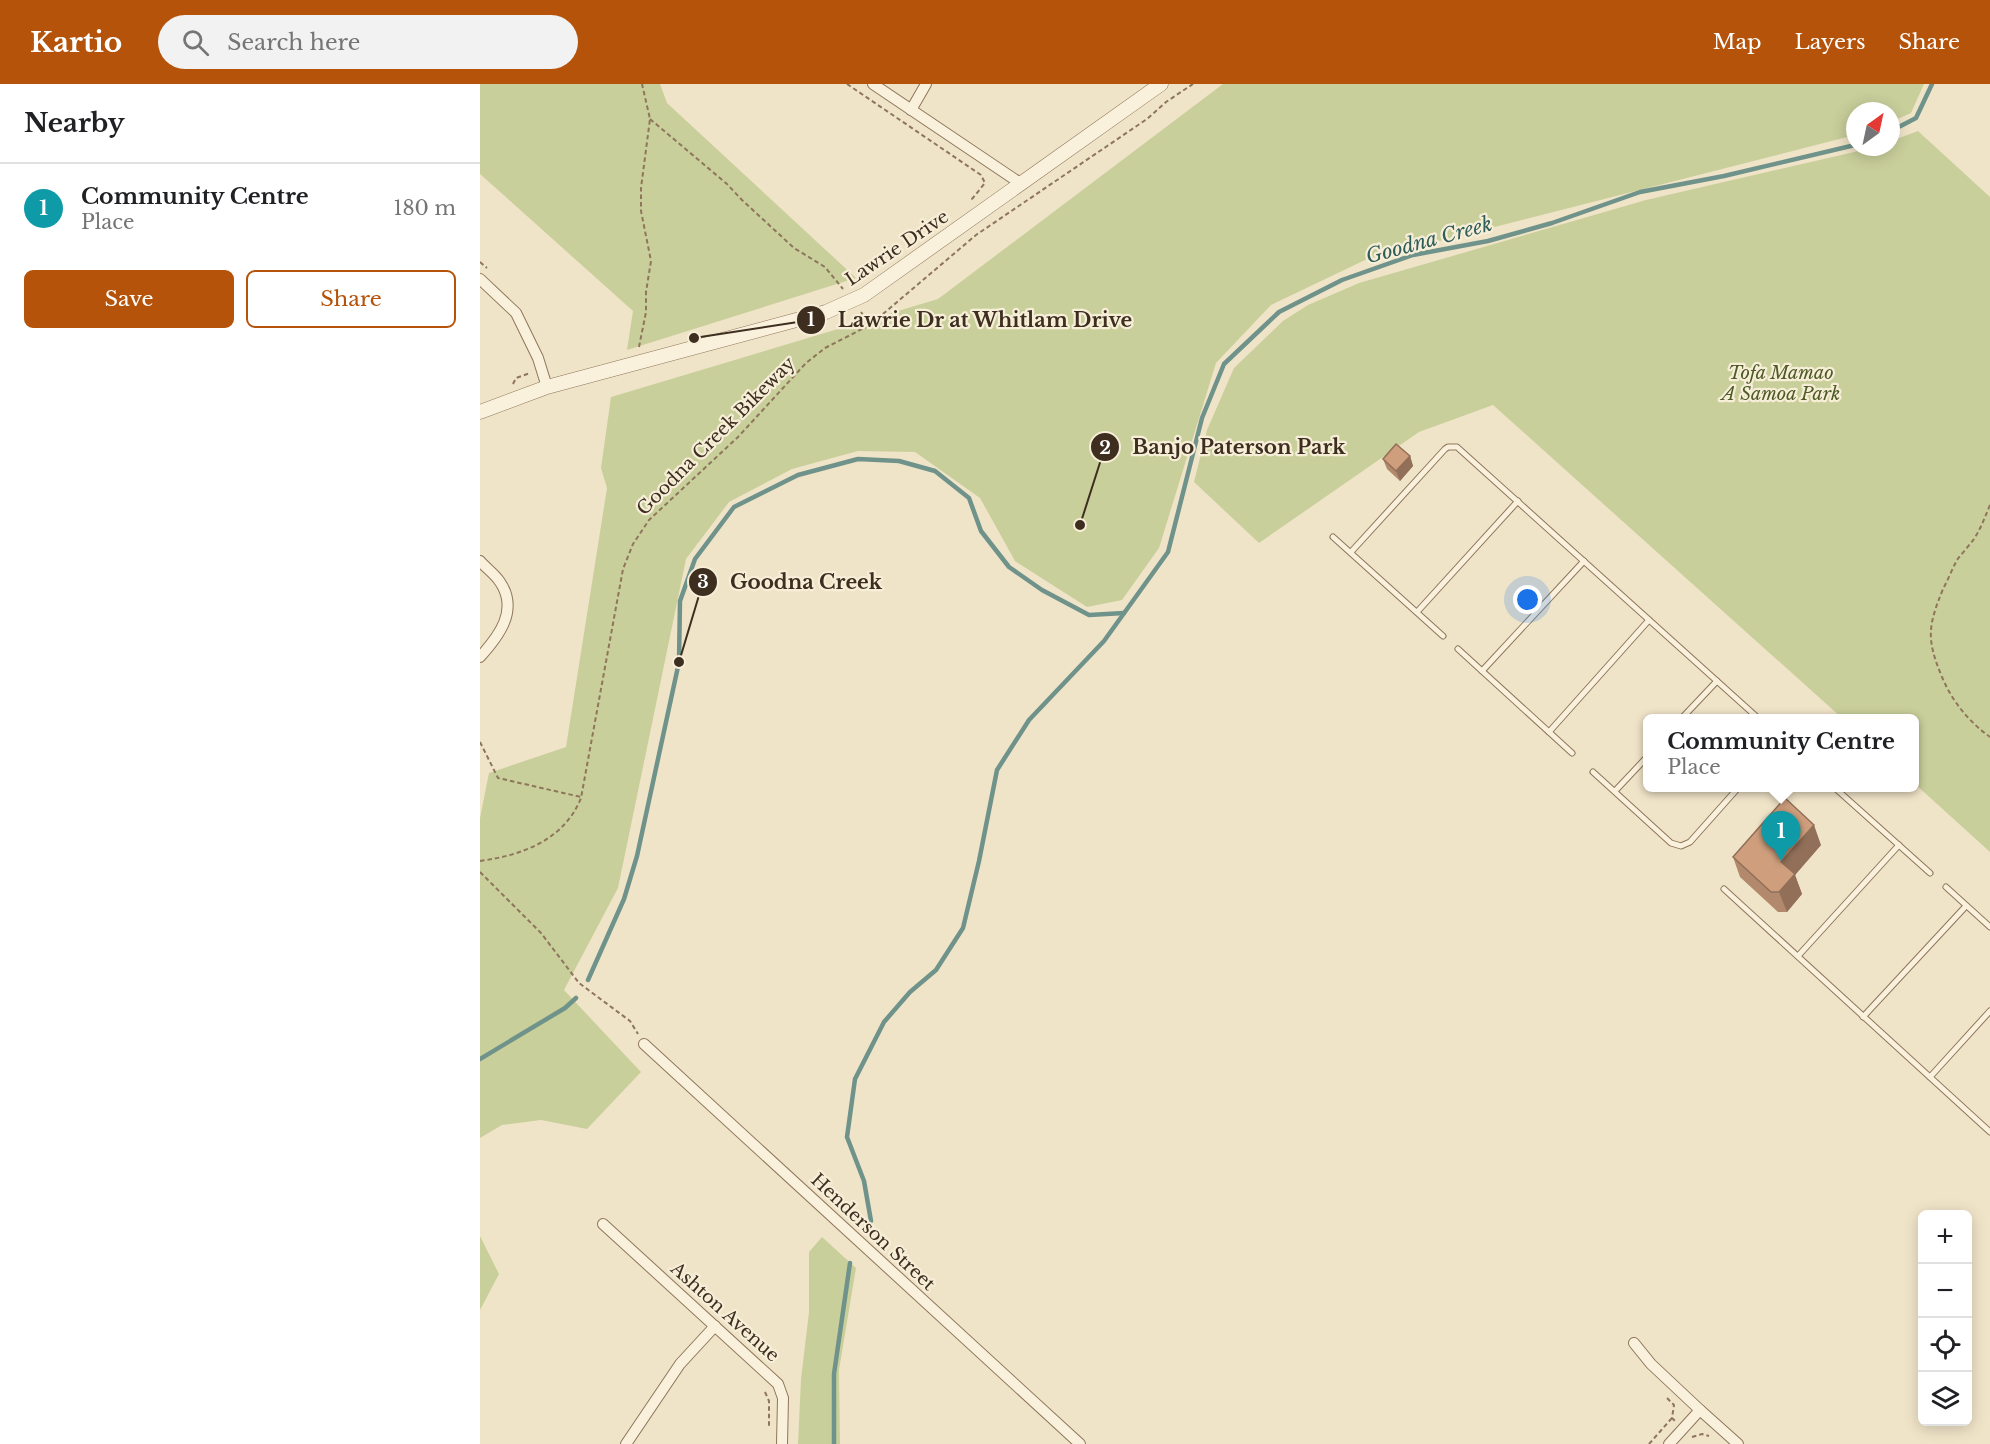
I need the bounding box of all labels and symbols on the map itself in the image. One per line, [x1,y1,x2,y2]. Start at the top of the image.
north arrow [1846,102,1900,156]
street label: Lawrie Drive [841,205,953,291]
water label: Goodna Creek [1363,212,1495,268]
callout: Lawrie Dr at Whitlam Drive [796,301,1145,339]
text: Lawrie Dr at Whitlam Drive [838,308,1132,332]
text: 1 [807,309,815,331]
street label: Goodna Creek Bikeway [632,352,800,520]
park label: Tofa Mamao A Samoa Park [1720,362,1840,405]
callout: Banjo Paterson Park [1090,428,1358,466]
text: Banjo Paterson Park [1132,435,1346,459]
text: 2 [1099,437,1111,459]
callout: Goodna Creek [688,563,894,601]
text: Goodna Creek [730,570,883,594]
text: 3 [697,571,709,593]
your location [1513,585,1542,614]
pin: 1 [1762,812,1800,861]
street label: Henderson Street [806,1169,940,1295]
street label: Ashton Avenue [665,1257,784,1366]

